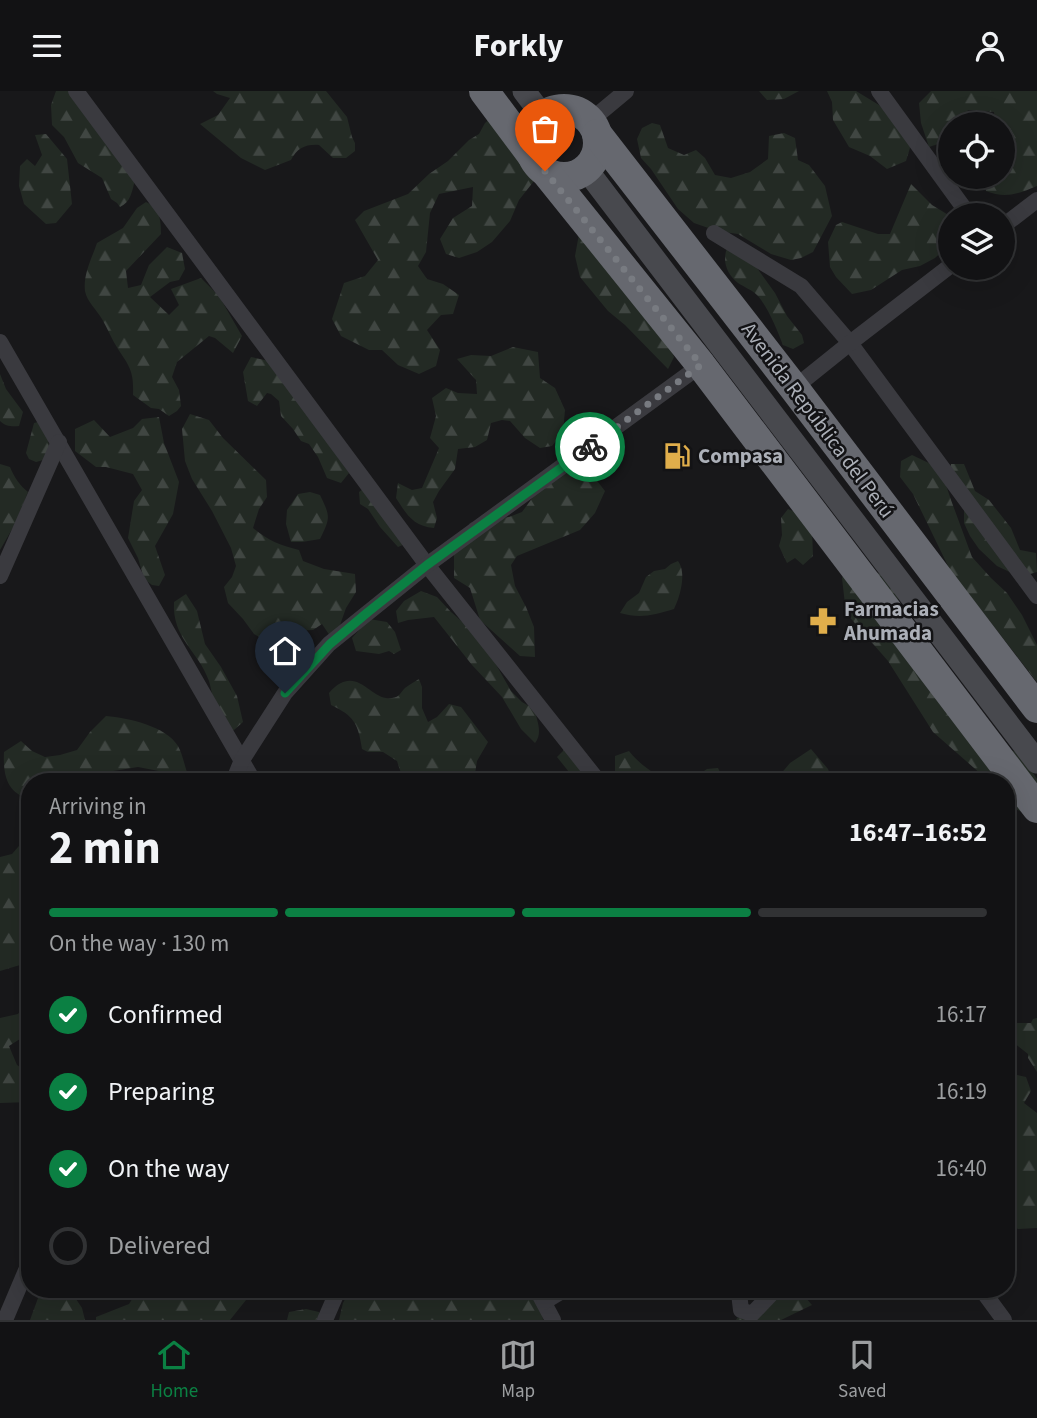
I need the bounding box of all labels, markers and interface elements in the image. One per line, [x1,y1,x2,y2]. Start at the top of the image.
text: Forkly [473,23,564,69]
icon: menu [28,27,66,65]
icon: person [971,27,1009,65]
pin [515,99,575,171]
icon: bag [526,110,564,148]
map controls [938,112,1015,280]
button: locate [938,112,1015,189]
button: layers [938,203,1015,280]
street label: Avenida República del Perú [734,316,902,524]
courier [555,412,625,482]
icon: bike [571,428,609,466]
fuel station icon: Compasa [662,441,692,471]
place label: Compasa [698,441,783,471]
place label: Farmacias Ahumada [843,594,939,648]
pharmacy icon: Farmacias Ahumada [808,606,838,636]
pin [255,621,315,693]
icon: home [266,632,304,670]
text: Arriving in [49,790,147,823]
text: 16:47–16:52 [849,814,987,851]
text: 2 min [49,816,161,881]
text: On the way · 130 m [49,927,229,960]
icon: check [49,996,87,1034]
text: Confirmed [108,996,223,1033]
text: 16:17 [936,998,987,1031]
icon: check [49,1073,87,1111]
text: Preparing [108,1073,214,1110]
text: 16:19 [936,1075,987,1108]
icon: check [49,1150,87,1188]
text: On the way [108,1150,229,1187]
text: 16:40 [936,1152,987,1185]
text: Delivered [108,1227,211,1264]
tab: Home [150,1336,198,1405]
tab: Map [499,1336,537,1405]
tab: Saved [838,1336,887,1405]

